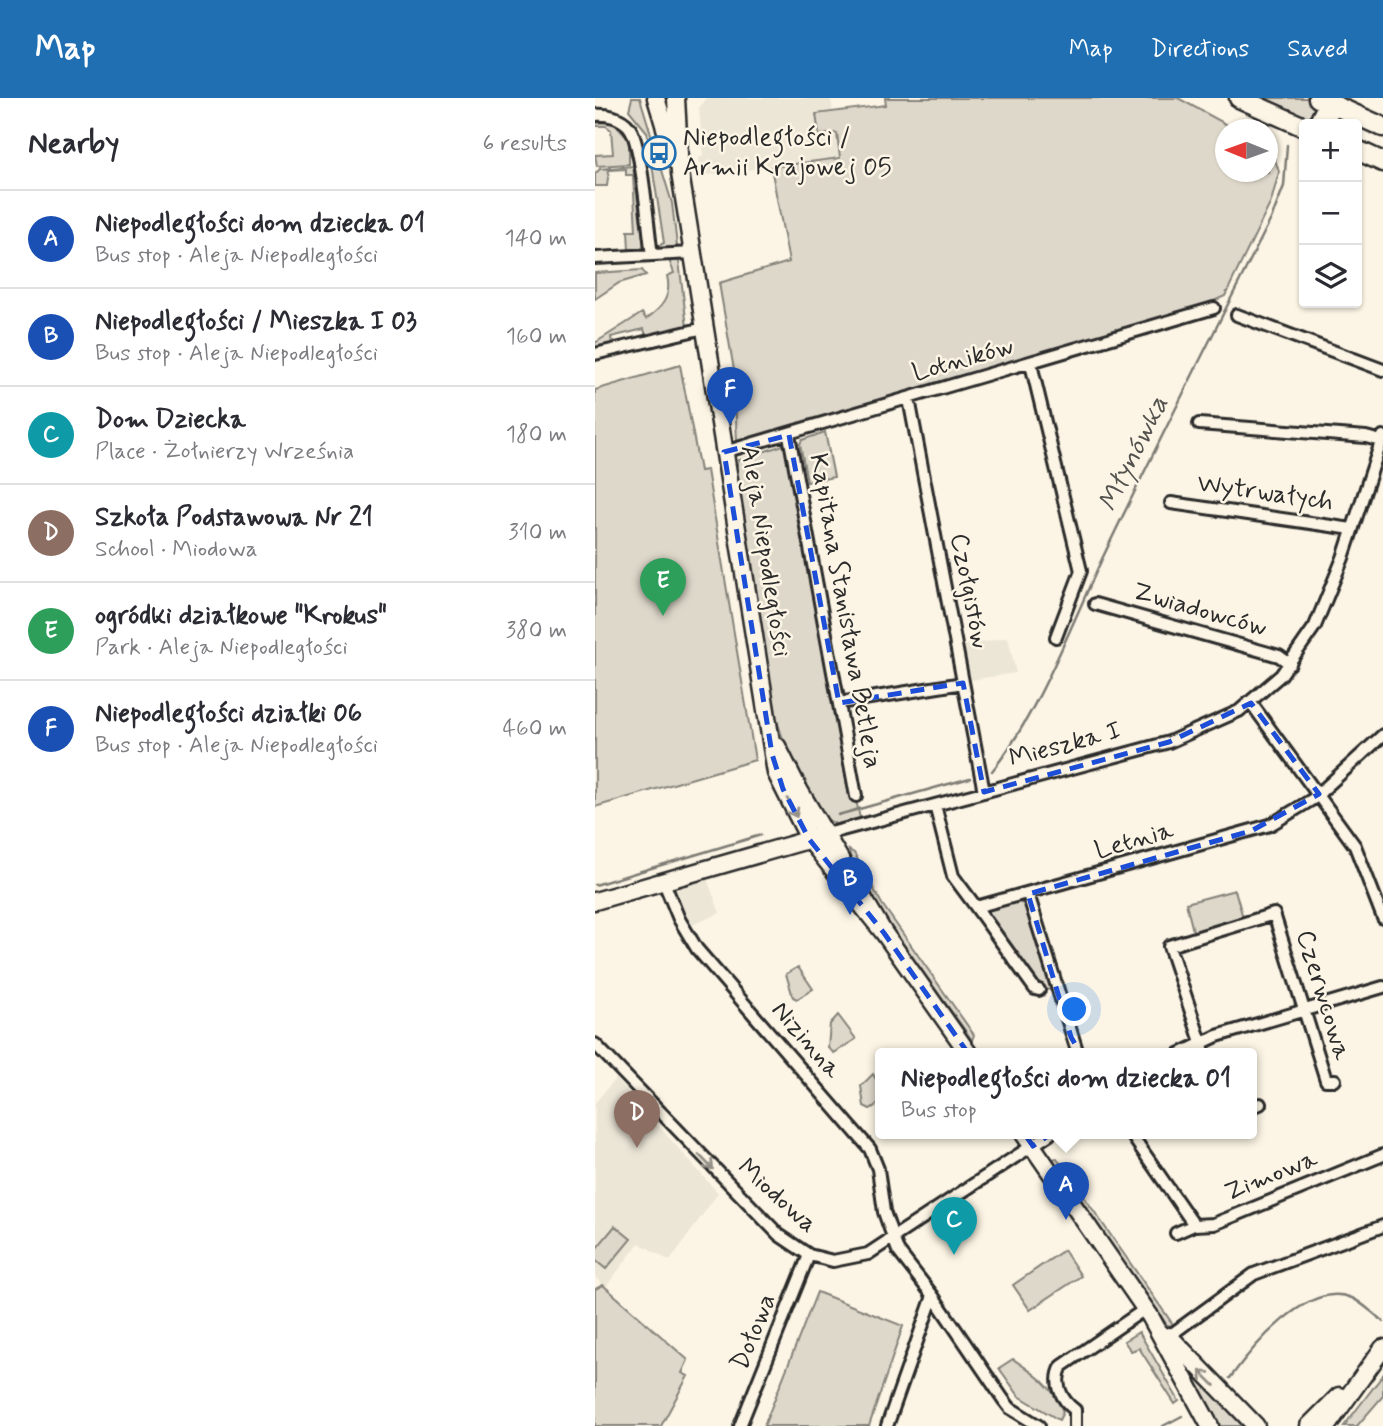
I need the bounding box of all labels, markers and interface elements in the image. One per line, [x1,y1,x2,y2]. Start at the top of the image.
text: Map [35,27,95,71]
text: Map [1069,34,1113,65]
text: Directions [1151,34,1249,65]
text: Saved [1287,34,1348,65]
north arrow [1215,119,1278,182]
map controls [1299,119,1362,308]
button: + [1299,119,1362,182]
place label: Niepodległości / Armii Krajowej 05 [683,121,892,185]
text: Nearby [28,124,119,163]
text: 6 results [483,129,567,159]
bus stop icon: Niepodległości / Armii Krajowej 05 [640,134,678,172]
button: − [1299,182,1362,245]
text: Niepodległości dom dziecka 01 [95,207,425,241]
text: A [43,224,59,254]
text: 140 m [504,224,567,254]
text: Bus stop · Aleja Niepodległości [95,241,378,271]
button: layers [1299,245,1362,308]
text: Niepodległości / Mieszka I 03 [95,305,417,339]
text: B [44,322,58,352]
text: 160 m [506,322,567,352]
street label: Lotników [908,329,1018,391]
text: Bus stop · Aleja Niepodległości [95,339,378,369]
pin: F [707,367,753,425]
water label: Młynówka [1090,390,1178,518]
text: Dom Dziecka [95,403,246,437]
text: C [43,420,59,450]
text: 180 m [506,420,567,450]
text: Place · Żołnierzy Września [95,437,354,467]
street label: Aleja Niepodległości [731,443,799,659]
street label: Kapitana Stanisława Betleja [801,451,889,771]
street label: Wytrwałych [1195,467,1335,519]
text: Szkoła Podstawowa Nr 21 [95,501,373,535]
text: D [43,518,59,548]
text: 310 m [508,518,567,548]
street label: Czołgistów [941,530,997,652]
text: School · Miodowa [95,535,257,565]
pin: E [640,558,686,616]
street label: Zwiadowców [1129,575,1271,645]
text: ogródki działkowe "Krokus" [95,599,387,633]
text: E [44,616,58,646]
text: 380 m [506,616,567,646]
text: Park · Aleja Niepodległości [95,633,348,663]
text: Niepodległości działki 06 [95,697,362,731]
text: F [45,714,57,744]
text: 460 m [503,714,567,744]
street label: Mieszka I [1005,714,1125,776]
text: Bus stop · Aleja Niepodległości [95,731,378,761]
one-way arrow [786,797,800,818]
street label: Letnia [1091,814,1178,868]
pin: B [827,857,873,915]
street label: Czerwcowa [1287,926,1359,1064]
your location [1057,992,1091,1026]
street label: Nizinna [763,994,849,1086]
popup [875,1048,1257,1139]
text: Niepodległości dom dziecka 01 [901,1062,1231,1096]
pin: D [614,1090,660,1148]
text: Bus stop [901,1096,977,1126]
street label: Zimowa [1220,1142,1323,1210]
street label: Miodowa [730,1151,824,1241]
one-way arrow [698,1154,715,1171]
pin: A [1043,1162,1089,1220]
pin: C [931,1197,977,1255]
street label: Dołowa [723,1289,785,1375]
one-way arrow [1199,1370,1216,1387]

